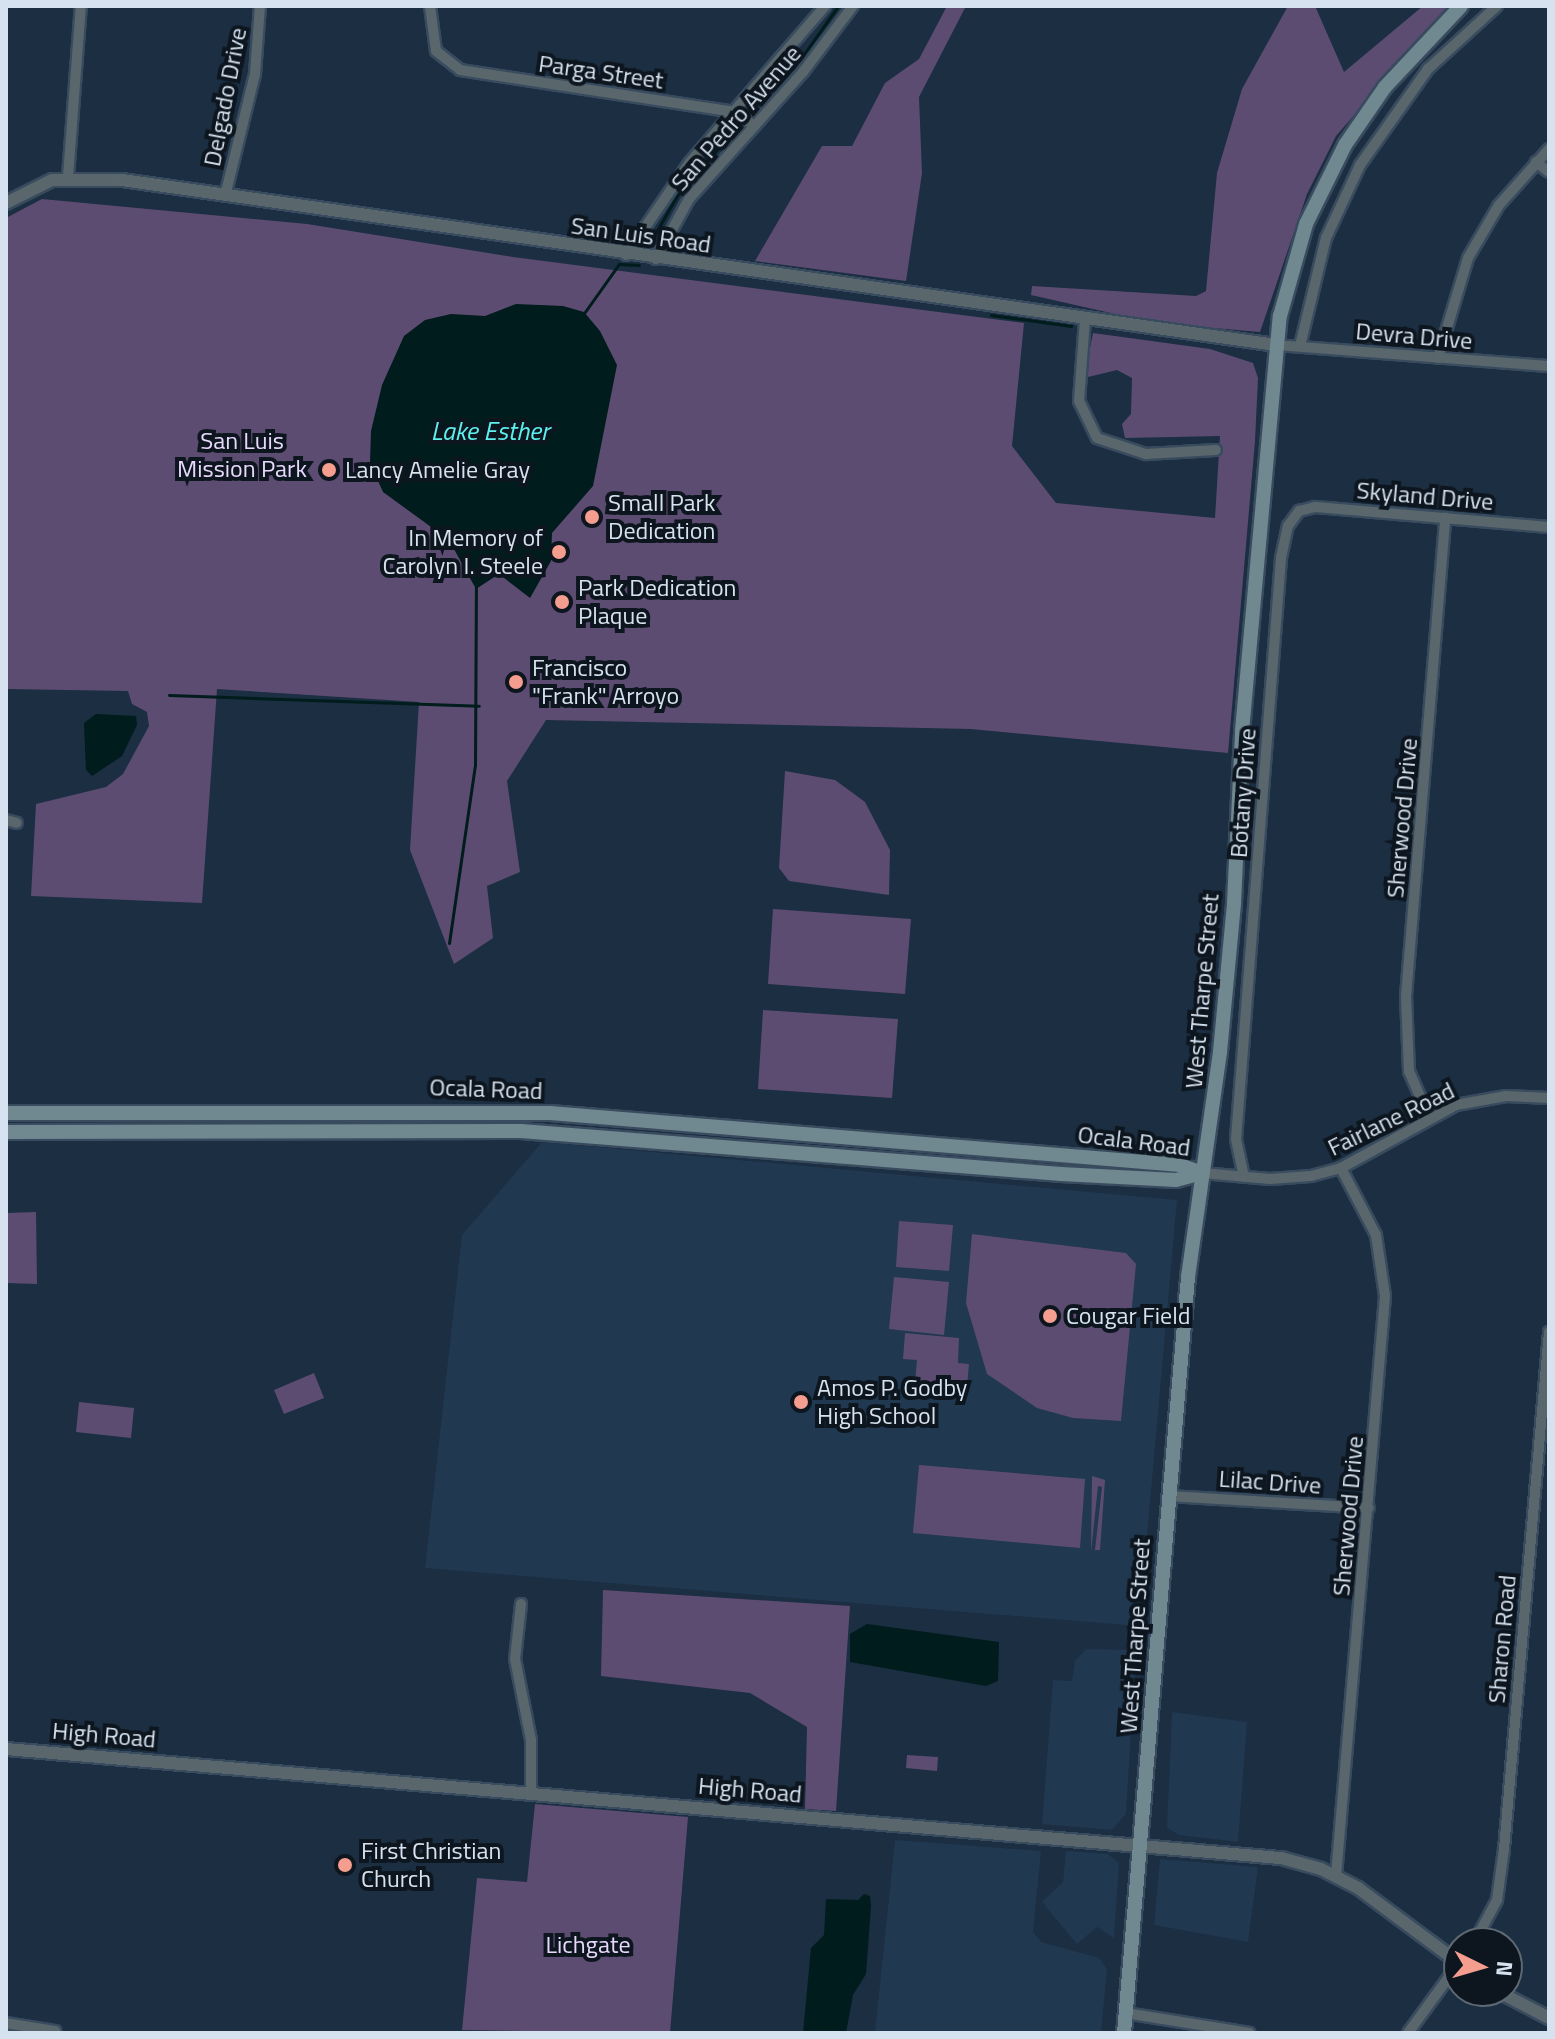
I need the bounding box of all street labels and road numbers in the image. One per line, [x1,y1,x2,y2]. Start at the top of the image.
street label: Delgado Drive [197,25,253,169]
street label: San Pedro Avenue [665,39,807,197]
street label: Parga Street [537,49,665,95]
street label: San Luis Road [569,211,713,259]
street label: Devra Drive [1354,317,1474,355]
street label: Skyland Drive [1355,476,1495,516]
street label: Botany Drive [1224,727,1262,859]
street label: Sherwood Drive [1381,737,1423,899]
street label: West Tharpe Street [1179,892,1225,1090]
street label: Ocala Road [429,1073,543,1105]
street label: Fairlane Road [1323,1076,1459,1162]
street label: Ocala Road [1076,1120,1192,1162]
street label: Sherwood Drive [1327,1435,1369,1597]
street label: Lilac Drive [1218,1464,1322,1500]
street label: West Tharpe Street [1114,1537,1156,1735]
street label: Sharon Road [1482,1574,1522,1704]
street label: High Road [51,1716,157,1754]
street label: High Road [697,1771,803,1809]

